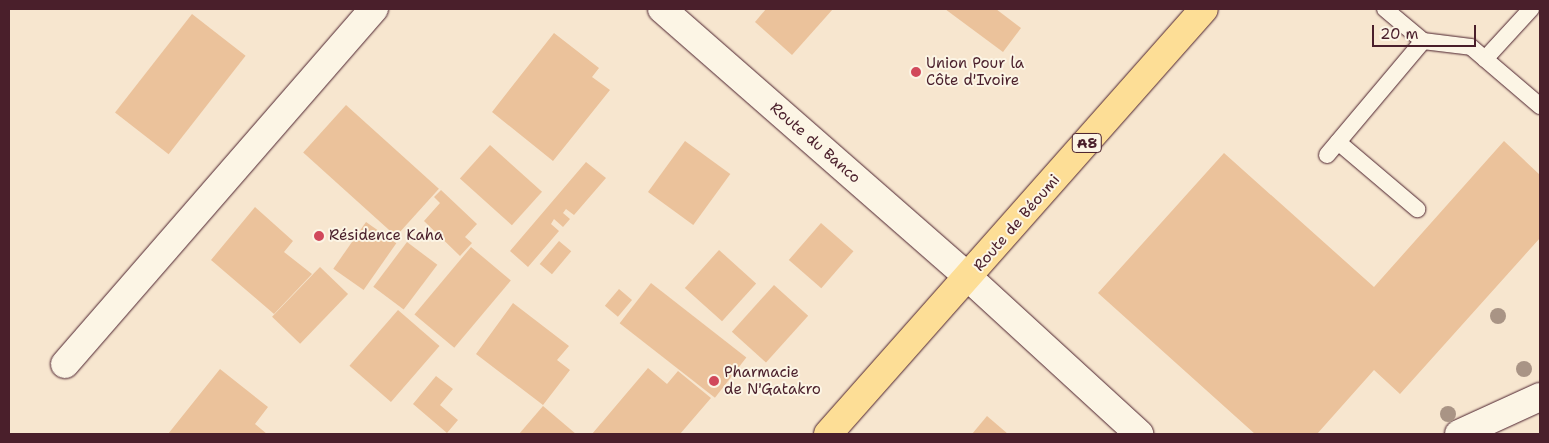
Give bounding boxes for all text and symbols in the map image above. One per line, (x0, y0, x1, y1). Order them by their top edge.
scale bar (1374, 15, 1478, 47)
text: 20 m (1380, 24, 1419, 44)
place label: Union Pour la Côte d'Ivoire (926, 54, 1024, 89)
marker: Union Pour la Côte d'Ivoire (910, 66, 922, 78)
street label: Route du Banco (766, 99, 864, 187)
road number: A8 (1071, 132, 1103, 154)
street label: Route de Béoumi (970, 171, 1064, 275)
place label: Résidence Kaha (329, 227, 443, 245)
marker: Résidence Kaha (313, 230, 325, 242)
place label: Pharmacie de N'Gatakro (724, 363, 821, 398)
marker: Pharmacie de N'Gatakro (708, 375, 720, 387)

